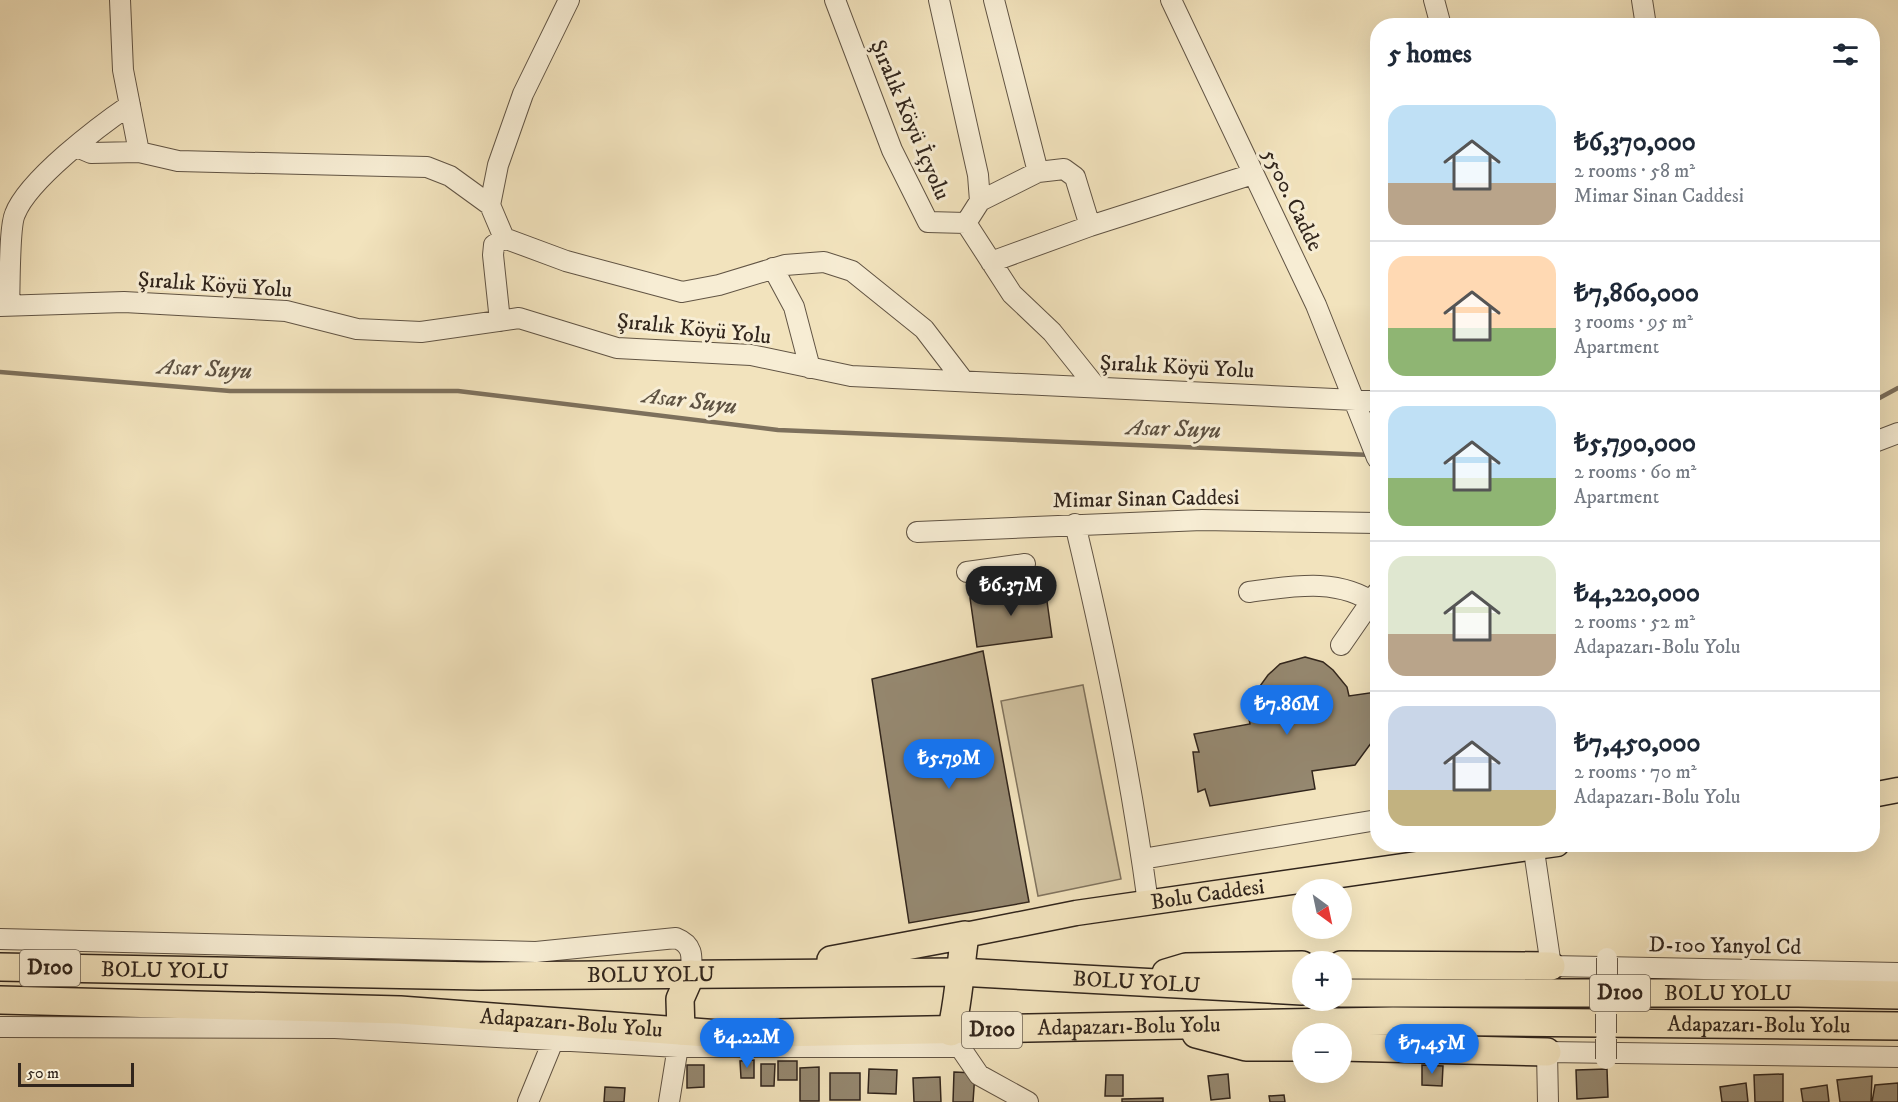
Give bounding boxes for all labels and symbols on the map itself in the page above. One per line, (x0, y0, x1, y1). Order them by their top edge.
street label: Şıralık Köyü İçyolu (864, 36, 956, 204)
street label: 5500. Cadde (1256, 144, 1328, 256)
street label: Şıralık Köyü Yolu (137, 266, 293, 304)
street label: Şıralık Köyü Yolu (616, 307, 772, 351)
street label: Şıralık Köyü Yolu (1099, 349, 1255, 385)
water label: Asar Suyu (154, 351, 253, 386)
water label: Asar Suyu (638, 380, 739, 422)
water label: Asar Suyu (1123, 412, 1222, 446)
street label: Mimar Sinan Caddesi (1052, 484, 1240, 514)
pin: ₺6.37M (962, 566, 1060, 617)
pin: ₺7.86M (1238, 685, 1336, 736)
pin: ₺5.79M (900, 739, 998, 790)
street label: Bolu Caddesi (1149, 873, 1266, 916)
north arrow (1292, 879, 1352, 939)
street label: D-100 Yanyol Cd (1648, 931, 1802, 961)
road number: D100 (20, 950, 80, 986)
street label: BOLU YOLU (101, 955, 229, 985)
street label: BOLU YOLU (587, 961, 715, 989)
street label: BOLU YOLU (1072, 965, 1201, 999)
road number: D100 (1590, 975, 1650, 1011)
street label: BOLU YOLU (1664, 980, 1792, 1007)
street label: Adapazarı-Bolu Yolu (479, 1003, 664, 1043)
street label: Adapazarı-Bolu Yolu (1667, 1010, 1851, 1039)
street label: Adapazarı-Bolu Yolu (1037, 1011, 1221, 1041)
road number: D100 (962, 1012, 1022, 1048)
pin: ₺4.22M (698, 1018, 796, 1069)
pin: ₺7.45M (1383, 1024, 1481, 1075)
scale bar (18, 1060, 134, 1088)

